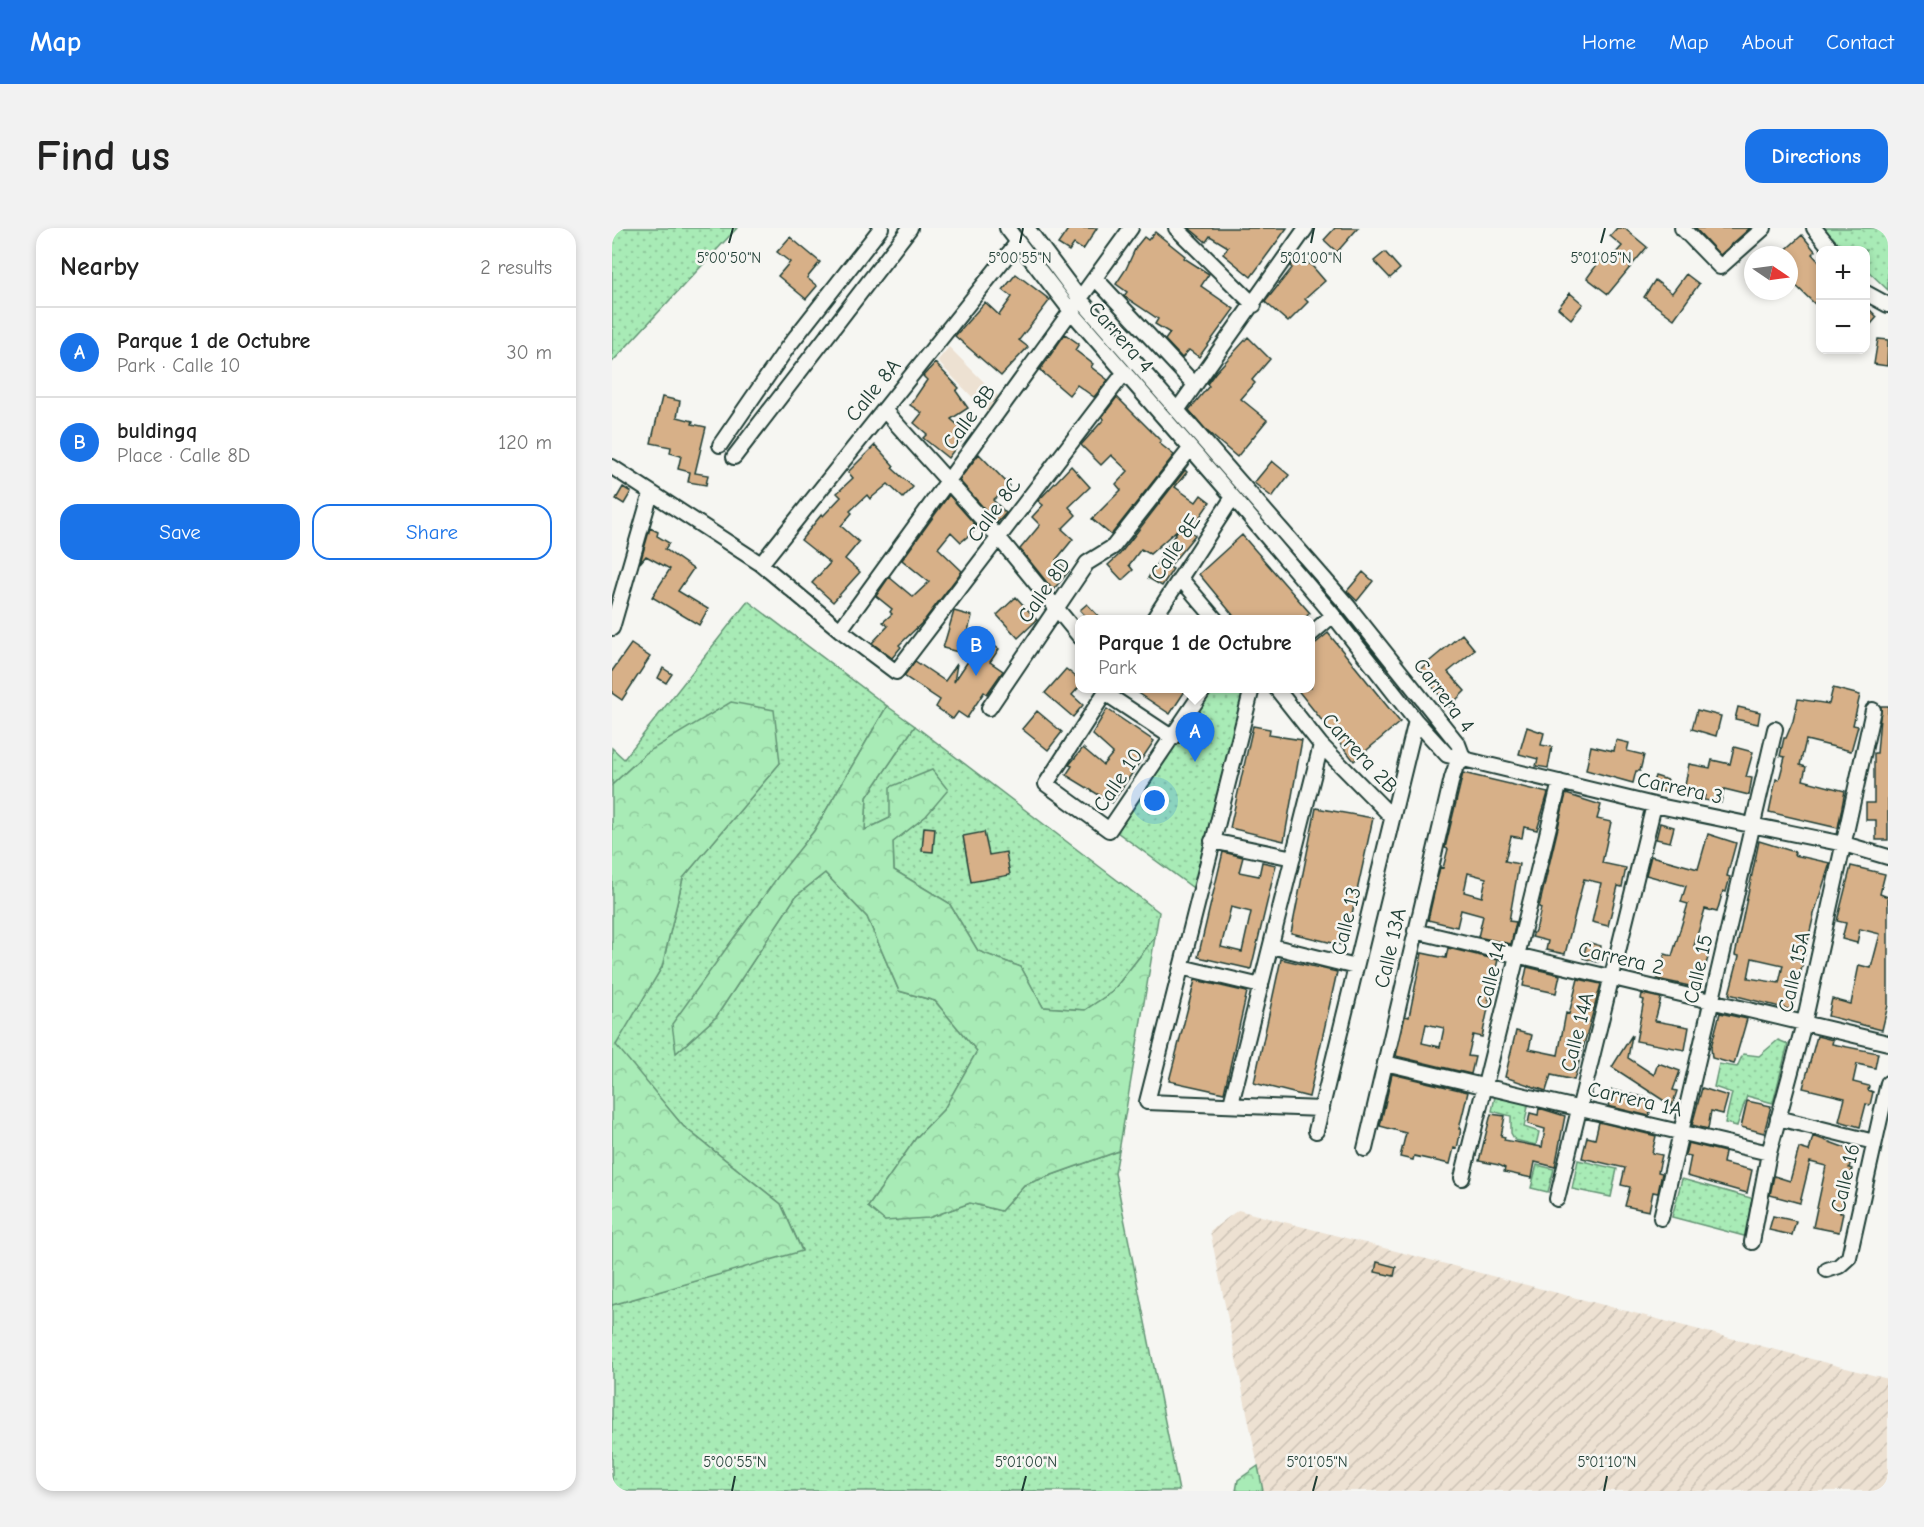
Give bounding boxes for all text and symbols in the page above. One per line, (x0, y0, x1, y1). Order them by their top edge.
text: Map (30, 26, 81, 58)
text: Home (1582, 30, 1636, 54)
text: Map (1669, 30, 1709, 54)
text: About (1742, 30, 1793, 54)
text: Contact (1826, 30, 1894, 54)
button: Directions (1745, 129, 1888, 183)
text: Find us (36, 132, 170, 181)
north arrow (1744, 246, 1798, 300)
map controls (1816, 246, 1870, 354)
button: + (1816, 246, 1870, 300)
text: 5°00'50"N (697, 249, 761, 267)
text: 5°00'55"N (988, 249, 1052, 267)
text: 5°01'00"N (1280, 249, 1342, 267)
text: 5°01'05"N (1570, 249, 1632, 267)
text: Nearby (60, 252, 139, 282)
text: 2 results (480, 256, 552, 279)
street label: Carrera 4 (1084, 296, 1158, 378)
button: − (1816, 300, 1870, 354)
text: Parque 1 de Octubre (117, 328, 310, 354)
text: A (74, 341, 85, 364)
text: 30 m (506, 341, 552, 364)
text: Park · Calle 10 (117, 354, 240, 377)
street label: Calle 8A (841, 354, 905, 426)
street label: Calle 8B (937, 380, 1001, 454)
text: buldingq (117, 418, 197, 444)
text: B (73, 431, 86, 454)
text: 120 m (498, 431, 552, 454)
text: Place · Calle 8D (117, 444, 250, 467)
street label: Calle 8C (962, 473, 1026, 547)
button: Save (60, 504, 300, 560)
button: Share (312, 504, 552, 560)
street label: Calle 8E (1145, 509, 1205, 585)
street label: Calle 8D (1013, 553, 1075, 627)
popup (1075, 615, 1315, 693)
pin: B (956, 626, 996, 676)
text: Parque 1 de Octubre (1098, 630, 1292, 656)
street label: Carrera 4 (1408, 653, 1480, 737)
text: Park (1098, 656, 1137, 679)
street label: Carrera 2B (1317, 708, 1403, 798)
pin: A (1176, 712, 1214, 762)
street label: Calle 10 (1088, 744, 1148, 816)
street label: Carrera 3 (1635, 767, 1725, 809)
your location (1140, 786, 1169, 815)
street label: Calle 13 (1326, 884, 1366, 958)
street label: Calle 13A (1369, 906, 1411, 990)
street label: Calle 15A (1773, 929, 1815, 1015)
street label: Calle 15 (1678, 932, 1718, 1006)
street label: Carrera 2 (1576, 936, 1666, 980)
street label: Calle 14 (1471, 939, 1511, 1011)
street label: Calle 14A (1556, 990, 1598, 1074)
street label: Carrera 1A (1585, 1076, 1685, 1122)
street label: Calle 16 (1825, 1141, 1865, 1215)
text: 5°00'55"N (703, 1453, 767, 1471)
text: 5°01'00"N (995, 1453, 1057, 1471)
text: 5°01'05"N (1286, 1453, 1348, 1471)
text: 5°01'10"N (1578, 1453, 1636, 1471)

